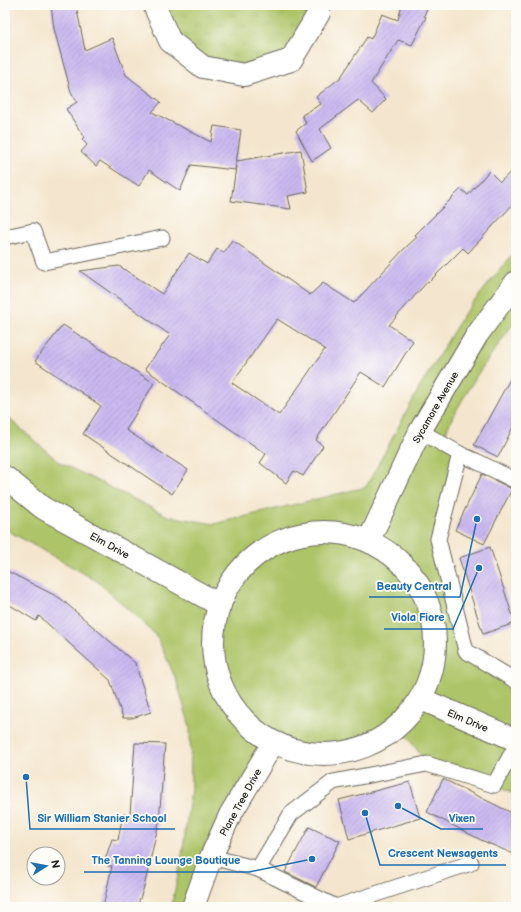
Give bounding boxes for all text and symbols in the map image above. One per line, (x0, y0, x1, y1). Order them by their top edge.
street label: Sycamore Avenue (410, 369, 461, 446)
street label: Elm Drive (88, 530, 131, 562)
callout: Beauty Central (369, 574, 460, 597)
text: Beauty Central (376, 580, 452, 593)
callout: Viola Fiore (384, 606, 453, 629)
text: Viola Fiore (391, 611, 445, 624)
street label: Elm Drive (445, 707, 490, 735)
street label: Plane Tree Drive (217, 767, 264, 838)
callout: Sir William Stanier School (30, 806, 175, 829)
callout: Vixen (441, 806, 483, 829)
text: Sir William Stanier School (37, 812, 167, 825)
text: Vixen (449, 812, 475, 825)
callout: Crescent Newsagents (380, 842, 506, 865)
north arrow (26, 846, 66, 886)
text: Crescent Newsagents (388, 847, 499, 860)
callout: The Tanning Lounge Boutique (84, 849, 249, 872)
text: The Tanning Lounge Boutique (92, 854, 240, 867)
text: N (48, 859, 62, 869)

